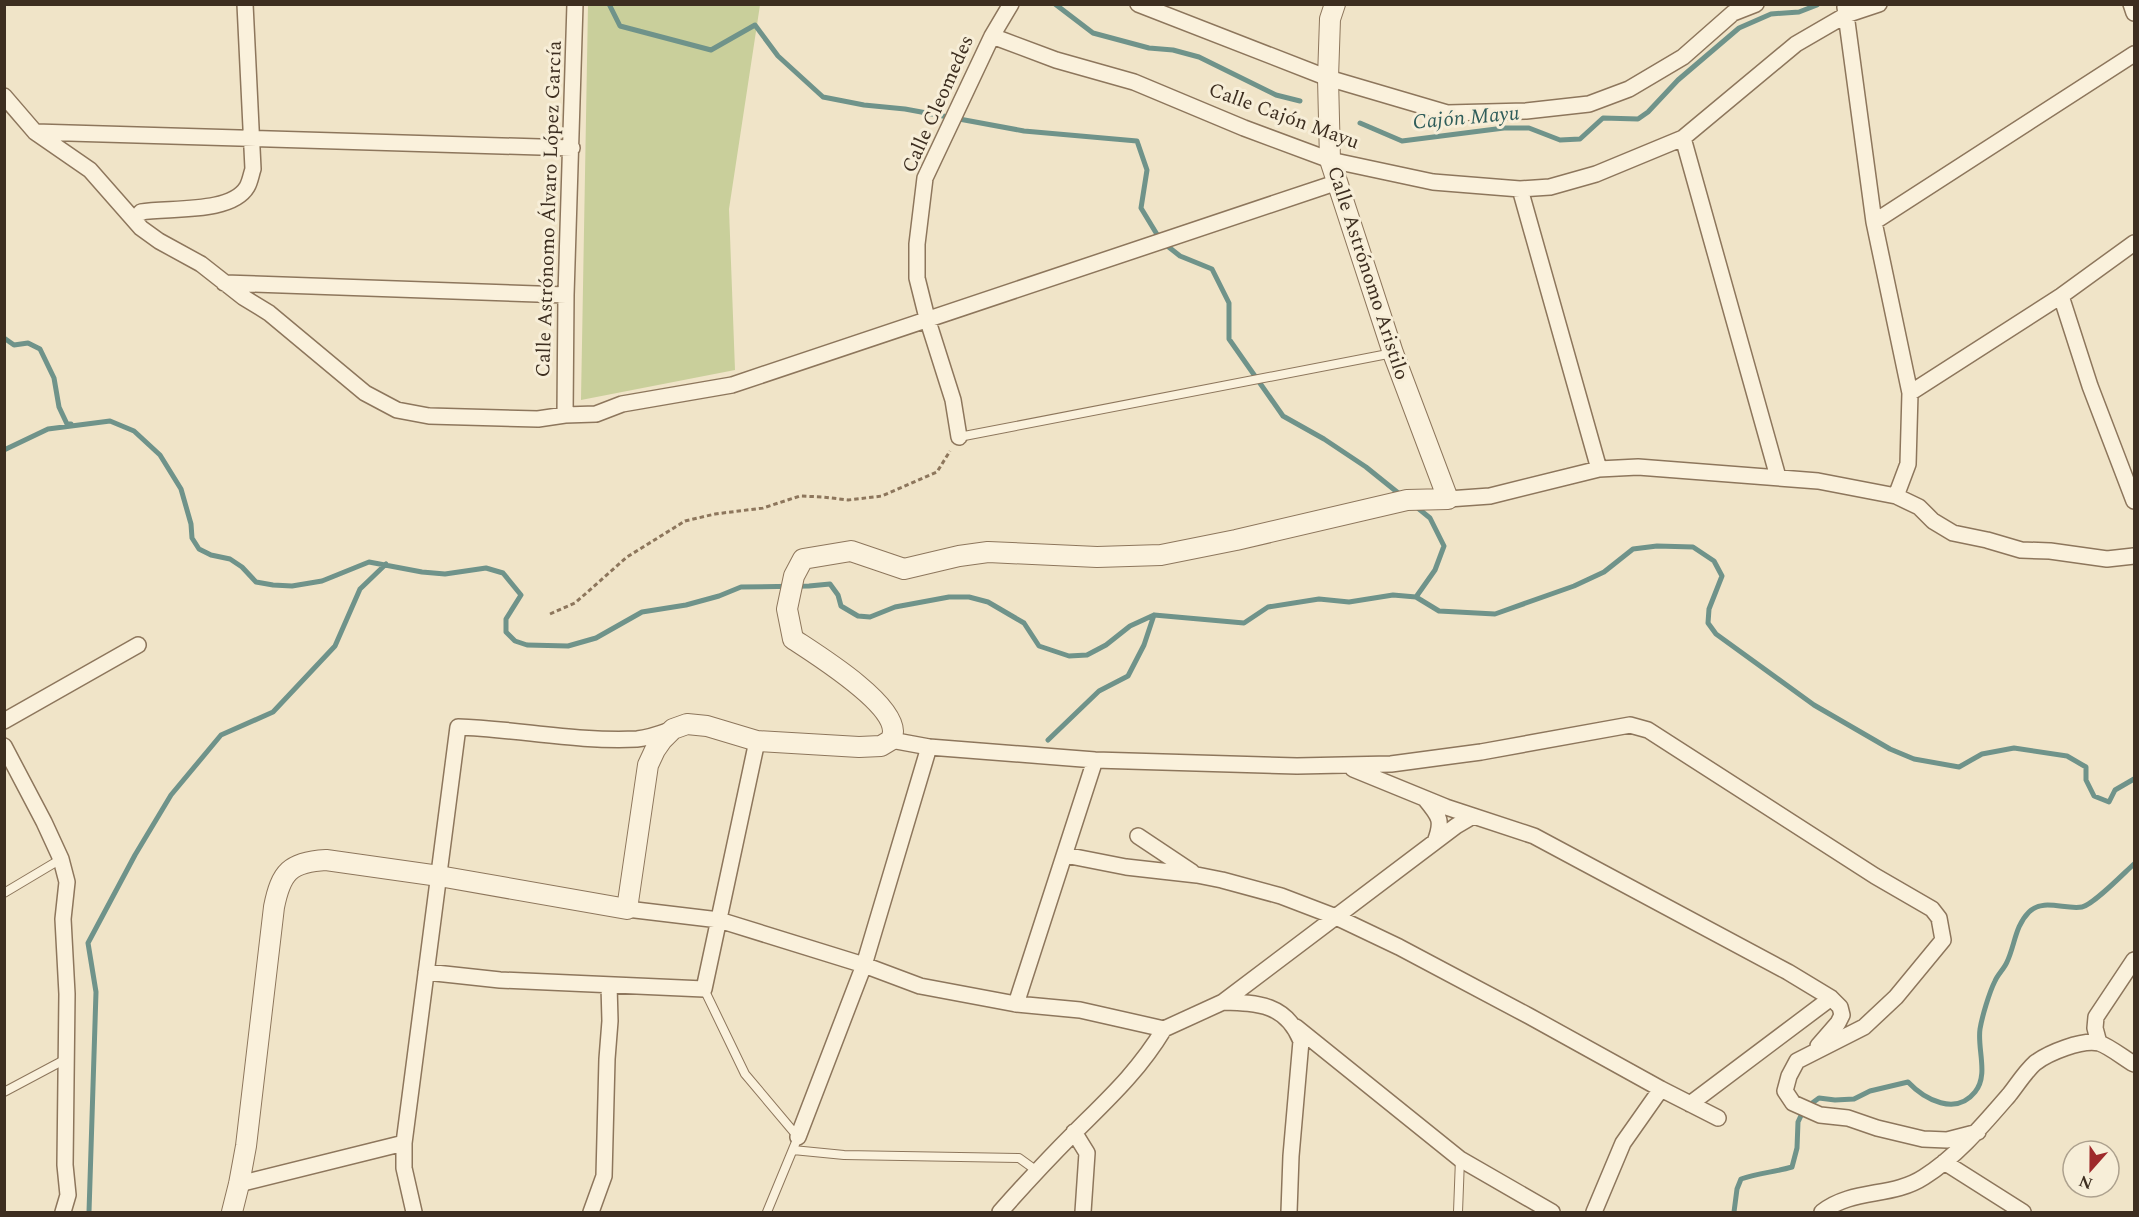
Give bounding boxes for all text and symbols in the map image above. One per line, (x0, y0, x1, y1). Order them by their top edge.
street label: Calle Cleomedes (894, 30, 982, 178)
street label: Calle Astrónomo Álvaro López García (528, 40, 570, 378)
street label: Calle Cajón Mayu (1204, 75, 1364, 157)
water label: Cajón Mayu (1411, 97, 1521, 139)
street label: Calle Astrónomo Aristilo (1319, 162, 1417, 384)
north arrow (2061, 1139, 2121, 1199)
text: N (2076, 1169, 2096, 1196)

